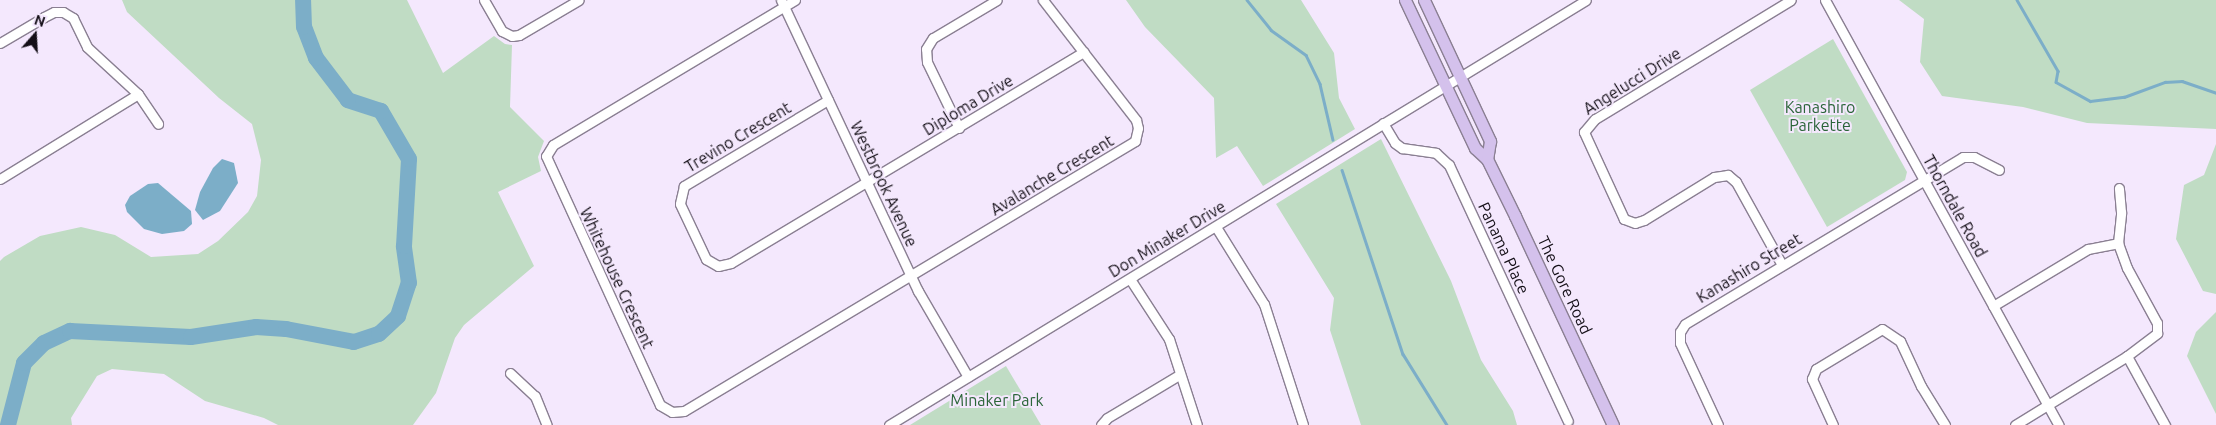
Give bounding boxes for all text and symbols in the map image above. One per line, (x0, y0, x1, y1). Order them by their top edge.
north arrow (10, 10, 60, 60)
text: N (32, 12, 47, 30)
street label: Angelucci Drive (1580, 43, 1684, 119)
street label: Diploma Drive (920, 71, 1016, 139)
park label: Kanashiro Parkette (1785, 97, 1855, 135)
street label: Trevino Crescent (681, 98, 795, 176)
street label: Westbrook Avenue (846, 118, 922, 250)
street label: Avalanche Crescent (987, 131, 1117, 219)
street label: Thorndale Road (1919, 152, 1991, 260)
street label: Don Minaker Drive (1105, 197, 1229, 281)
street label: Panama Place (1474, 199, 1534, 297)
street label: Whitehouse Crescent (576, 204, 658, 352)
street label: Kanashiro Street (1693, 229, 1805, 307)
street label: The Gore Road (1534, 233, 1596, 337)
park label: Minaker Park (950, 390, 1044, 410)

